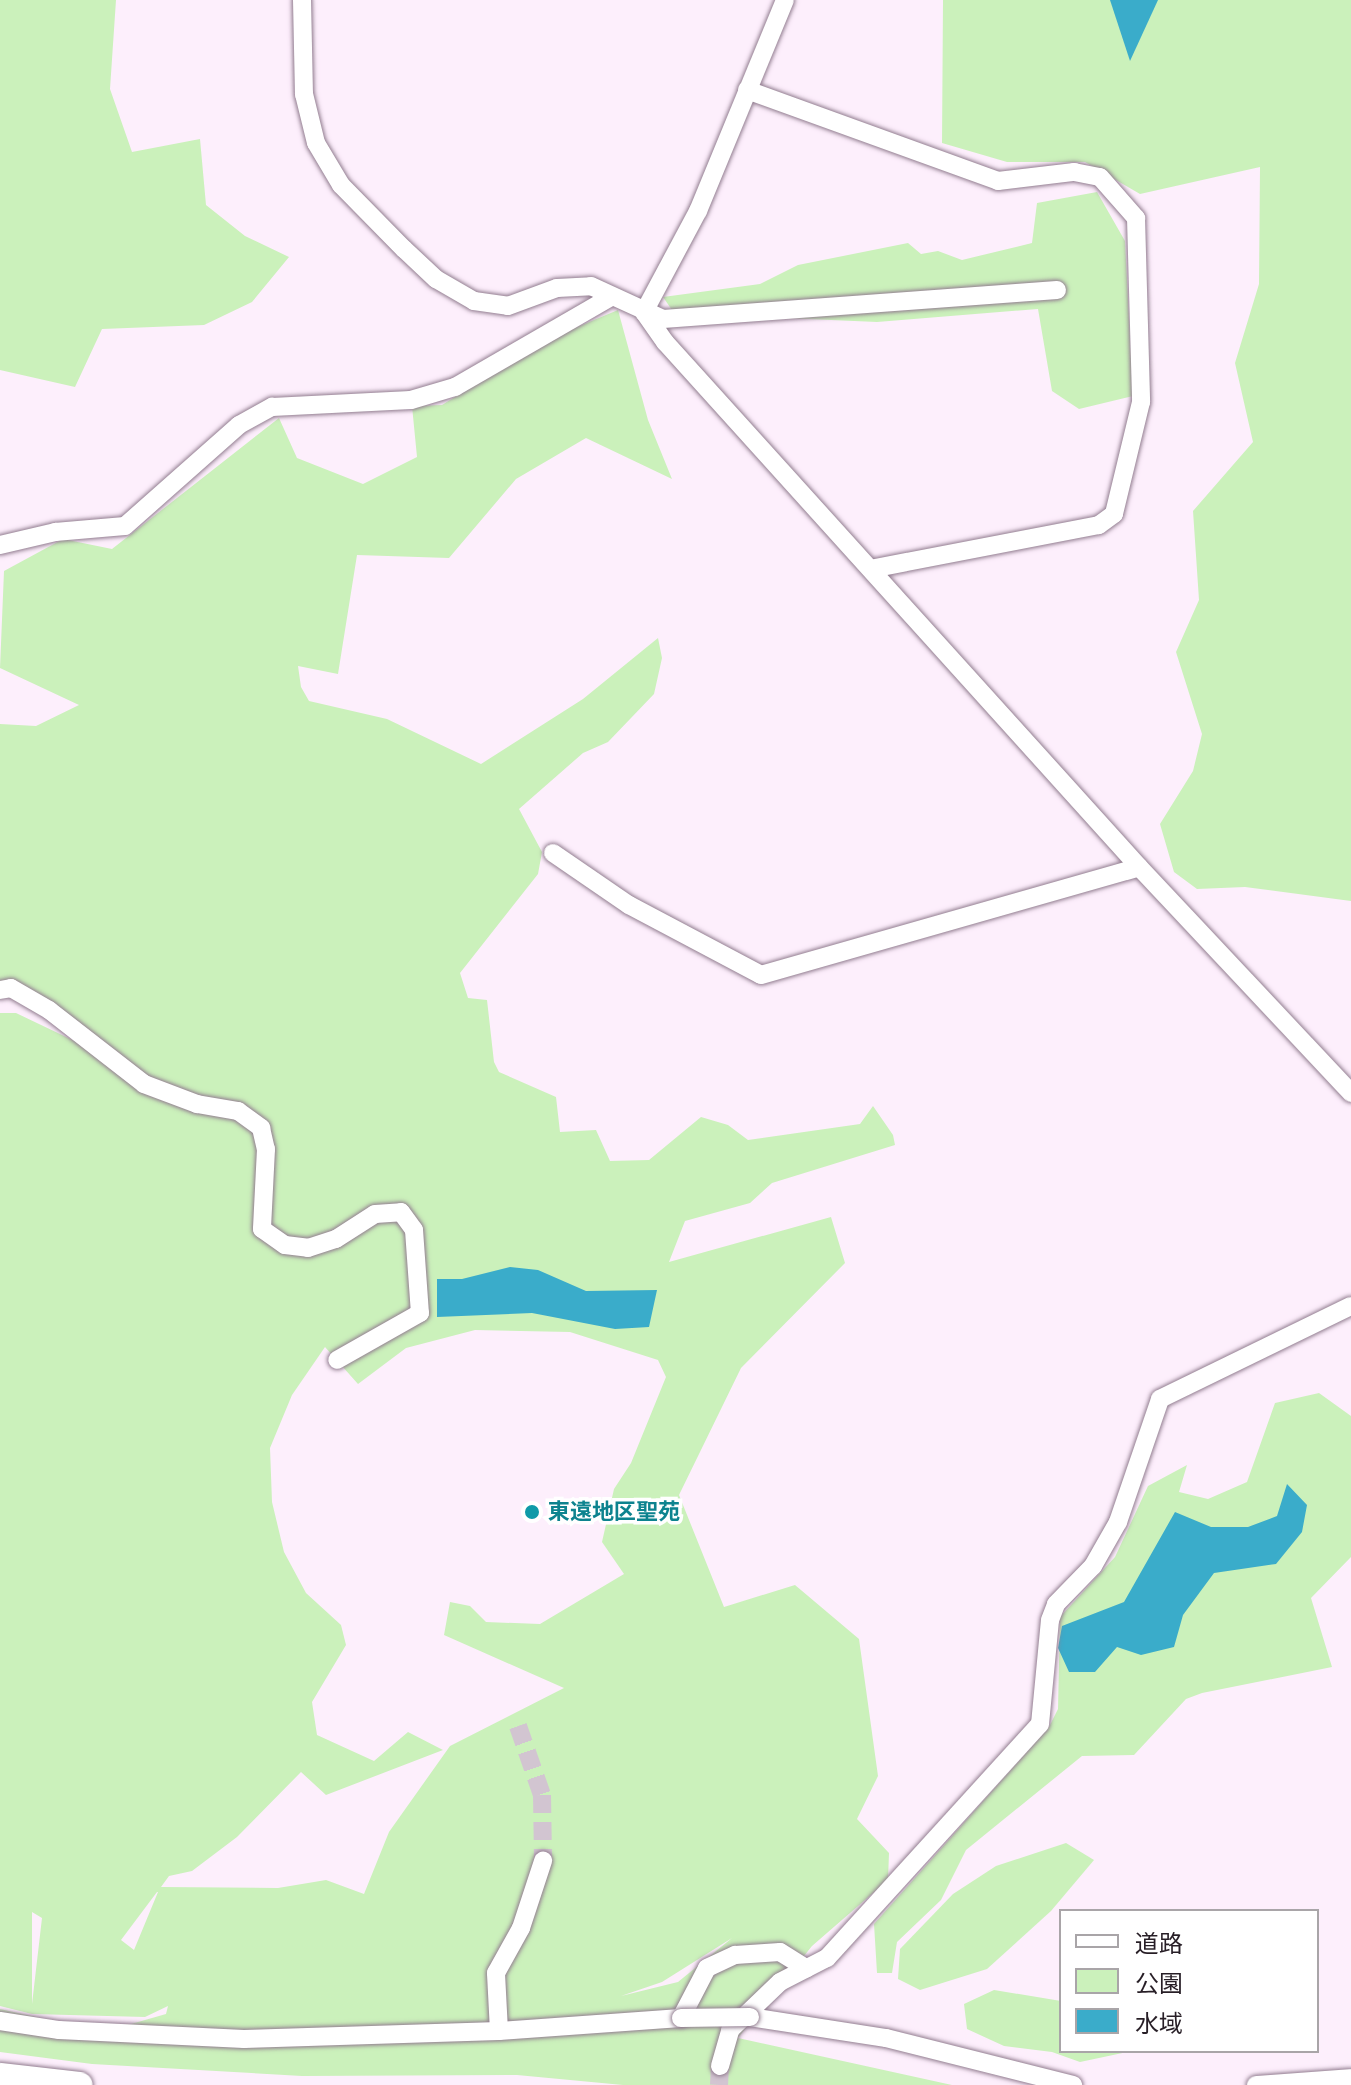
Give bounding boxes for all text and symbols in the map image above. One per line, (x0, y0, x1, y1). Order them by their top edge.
place label: 東遠地区聖苑 (548, 1499, 680, 1525)
marker: 東遠地区聖苑 (523, 1503, 541, 1521)
legend (1059, 1909, 1319, 2053)
text: 道路 (1135, 1928, 1183, 1959)
text: 公園 (1135, 1968, 1183, 1999)
text: 水域 (1135, 2008, 1183, 2039)

